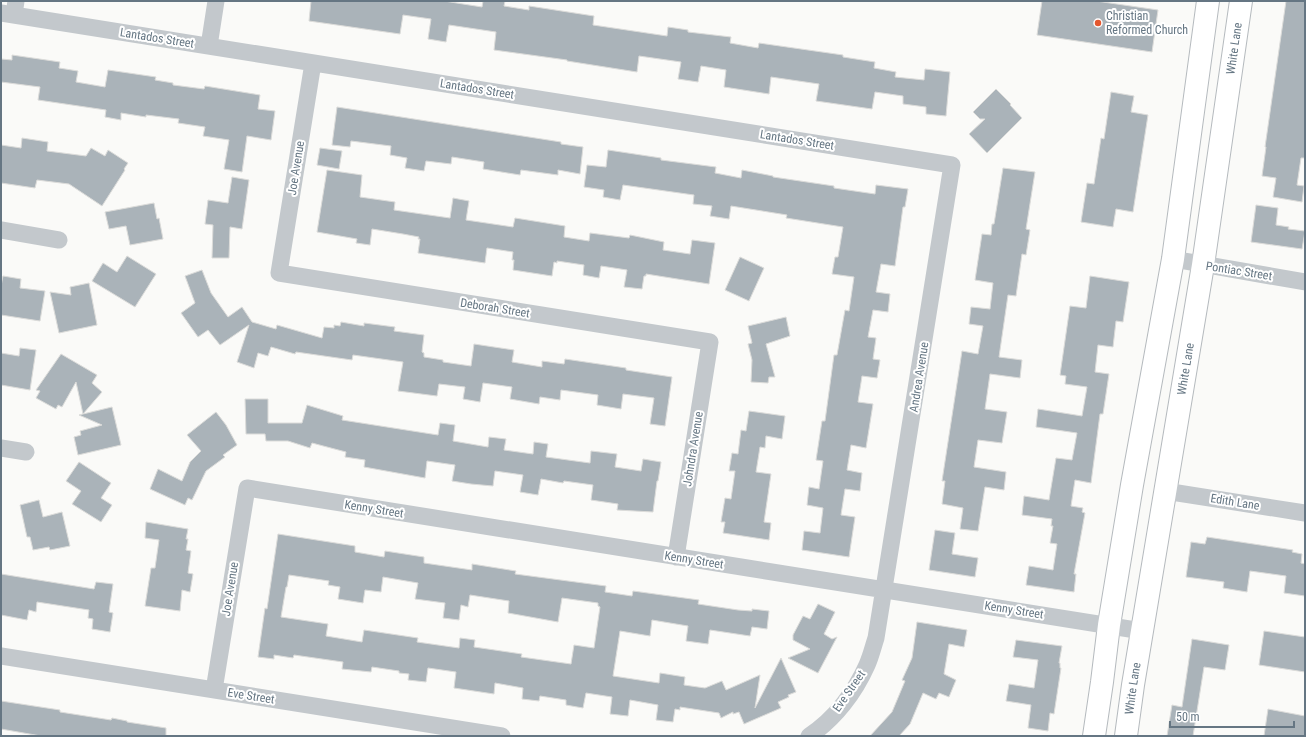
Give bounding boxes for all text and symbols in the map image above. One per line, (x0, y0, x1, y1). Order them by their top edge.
place label: Christian Reformed Church (1106, 9, 1188, 37)
marker: Christian Reformed Church (1093, 18, 1103, 28)
street label: White Lane (1223, 21, 1245, 76)
street label: Lantados Street (119, 25, 196, 51)
street label: Lantados Street (439, 76, 516, 102)
street label: Lantados Street (759, 127, 836, 153)
street label: Joe Avenue (285, 139, 307, 196)
street label: Pontiac Street (1205, 259, 1274, 283)
street label: Deborah Street (459, 296, 531, 320)
street label: Andrea Avenue (907, 341, 932, 413)
street label: White Lane (1174, 341, 1197, 396)
street label: Johndra Avenue (680, 410, 706, 488)
street label: Edith Lane (1209, 491, 1261, 513)
street label: Kenny Street (344, 497, 405, 521)
street label: Kenny Street (664, 548, 725, 572)
street label: Joe Avenue (219, 560, 241, 617)
street label: Kenny Street (984, 598, 1045, 622)
street label: White Lane (1122, 661, 1144, 715)
street label: Eve Street (830, 667, 869, 714)
street label: Eve Street (227, 685, 276, 707)
scale bar (1170, 703, 1294, 729)
text: 50 m (1176, 710, 1200, 724)

